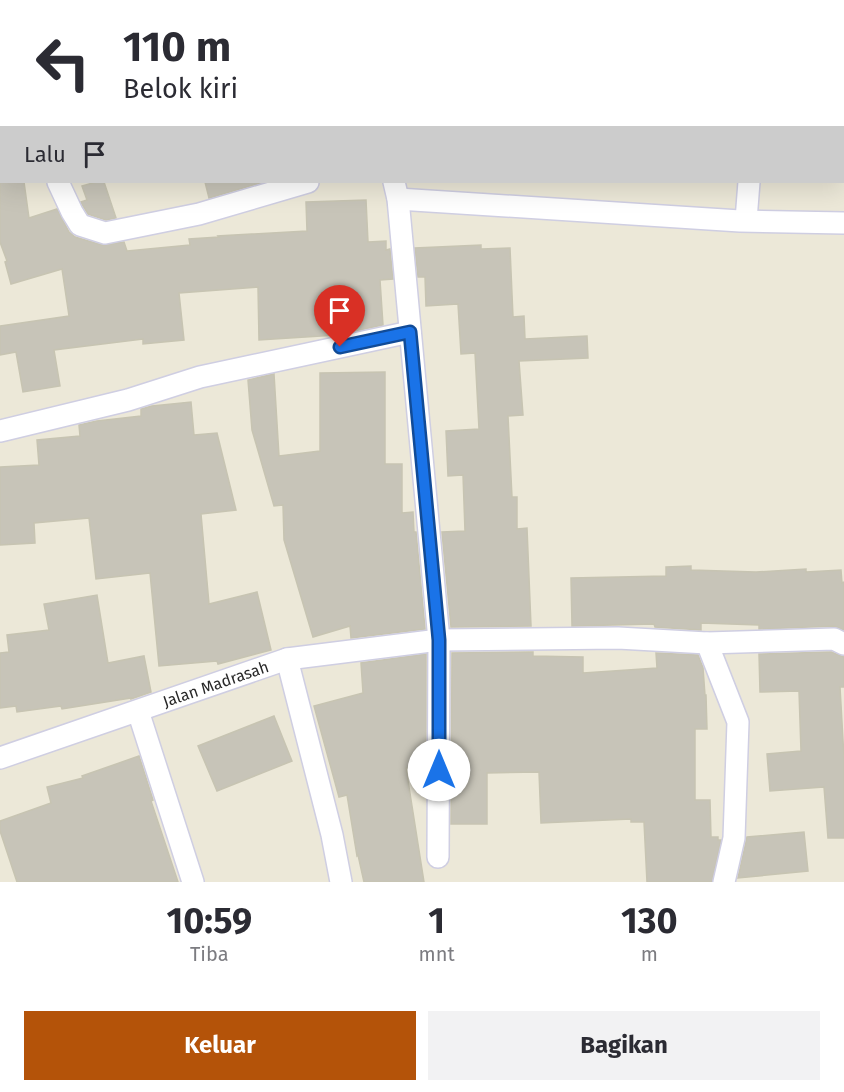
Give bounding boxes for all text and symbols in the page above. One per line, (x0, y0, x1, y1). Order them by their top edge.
text: 110 m (123, 22, 231, 72)
icon: left (24, 24, 102, 102)
text: Belok kiri (123, 73, 238, 105)
icon: arrive (78, 138, 111, 171)
text: Lalu (24, 141, 66, 168)
pin (314, 285, 365, 347)
icon: arrive (323, 294, 356, 327)
street label: Jalan Madrasah (160, 657, 271, 711)
position arrow (407, 738, 471, 802)
text: 10:59 (166, 899, 252, 943)
text: 1 (428, 899, 445, 943)
text: 130 (621, 899, 678, 943)
text: Tiba (190, 942, 229, 966)
text: mnt (419, 942, 455, 966)
text: m (641, 942, 658, 966)
button: Keluar (24, 1011, 416, 1080)
button: Bagikan (428, 1011, 820, 1080)

